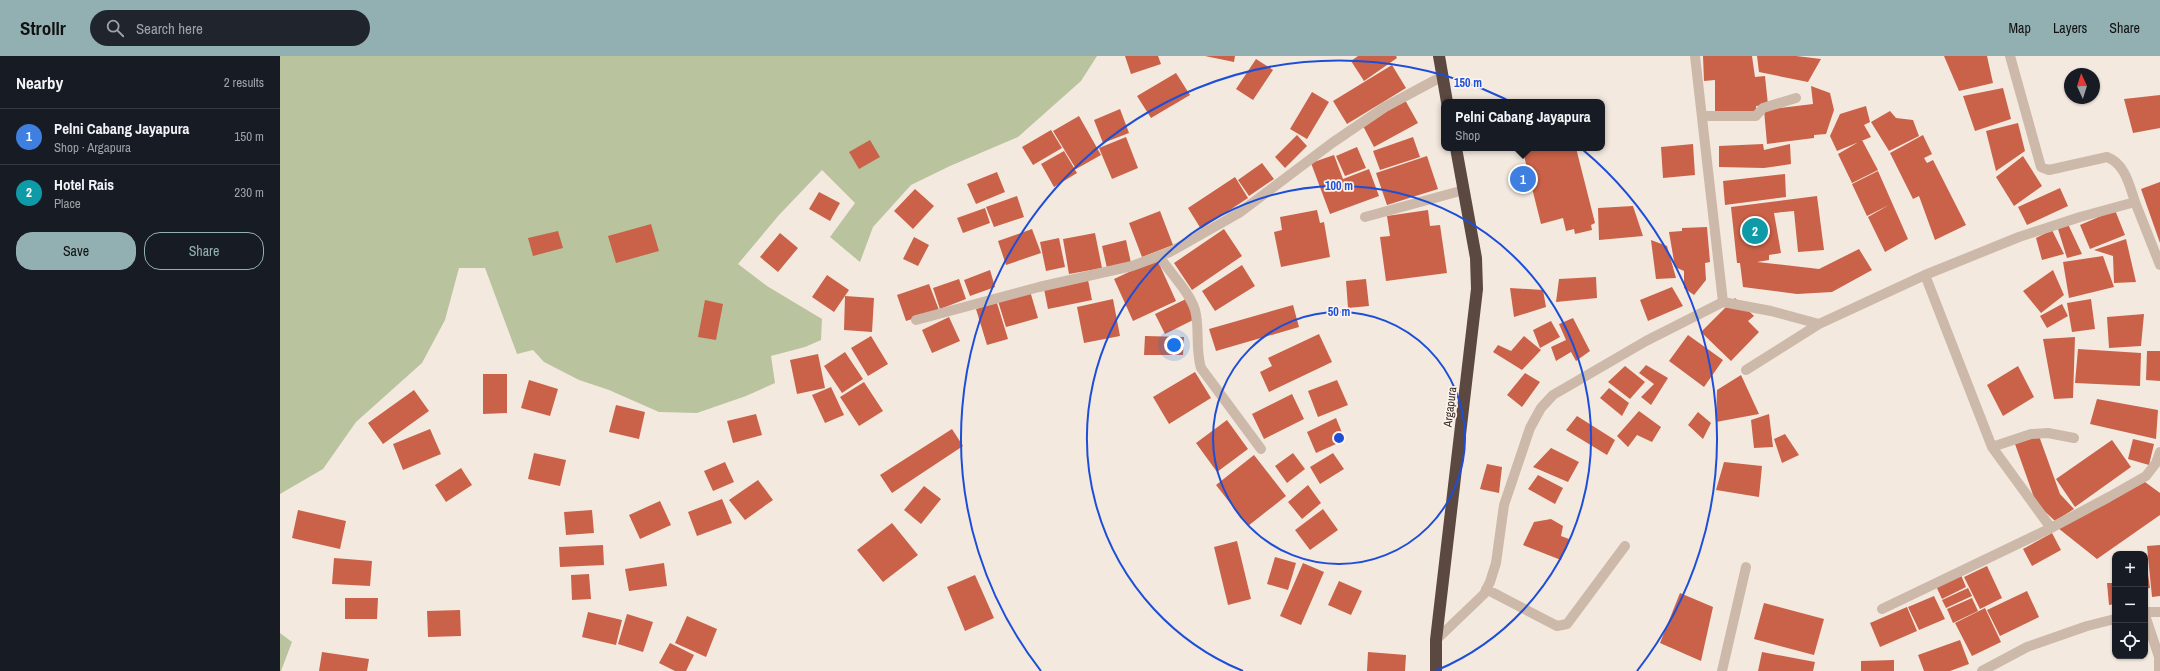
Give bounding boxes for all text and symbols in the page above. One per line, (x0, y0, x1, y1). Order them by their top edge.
search box (90, 10, 370, 46)
text: Strollr (20, 15, 66, 41)
icon: search (104, 17, 126, 39)
text: Search here (136, 18, 203, 39)
text: Map (2009, 19, 2031, 37)
text: Layers (2053, 19, 2087, 37)
text: Share (2109, 19, 2140, 37)
north arrow (2064, 68, 2100, 104)
text: Nearby (16, 71, 63, 94)
text: 2 results (224, 74, 264, 91)
text: 150 m (1454, 75, 1482, 91)
popup (1441, 99, 1605, 151)
text: Pelni Cabang Jayapura (1455, 106, 1591, 127)
text: Pelni Cabang Jayapura (54, 118, 189, 139)
text: Shop (1455, 127, 1480, 144)
text: 1 (26, 128, 32, 145)
text: 150 m (234, 128, 264, 145)
text: Shop · Argapura (54, 139, 131, 156)
pin: 1 (1510, 164, 1536, 194)
text: Hotel Rais (54, 174, 114, 195)
text: 100 m (1325, 178, 1353, 194)
text: 2 (26, 184, 32, 201)
text: 230 m (234, 184, 264, 201)
text: Place (54, 195, 81, 212)
pin: 2 (1742, 216, 1768, 246)
button: Save (16, 232, 136, 270)
button: Share (144, 232, 264, 270)
text: 50 m (1328, 304, 1350, 320)
your location (1164, 335, 1184, 355)
street label: Argapura (1439, 385, 1460, 429)
centre of rings (1332, 431, 1346, 445)
map controls (2112, 551, 2148, 659)
button: + (2112, 551, 2148, 587)
button: − (2112, 587, 2148, 623)
button: locate (2112, 623, 2148, 659)

